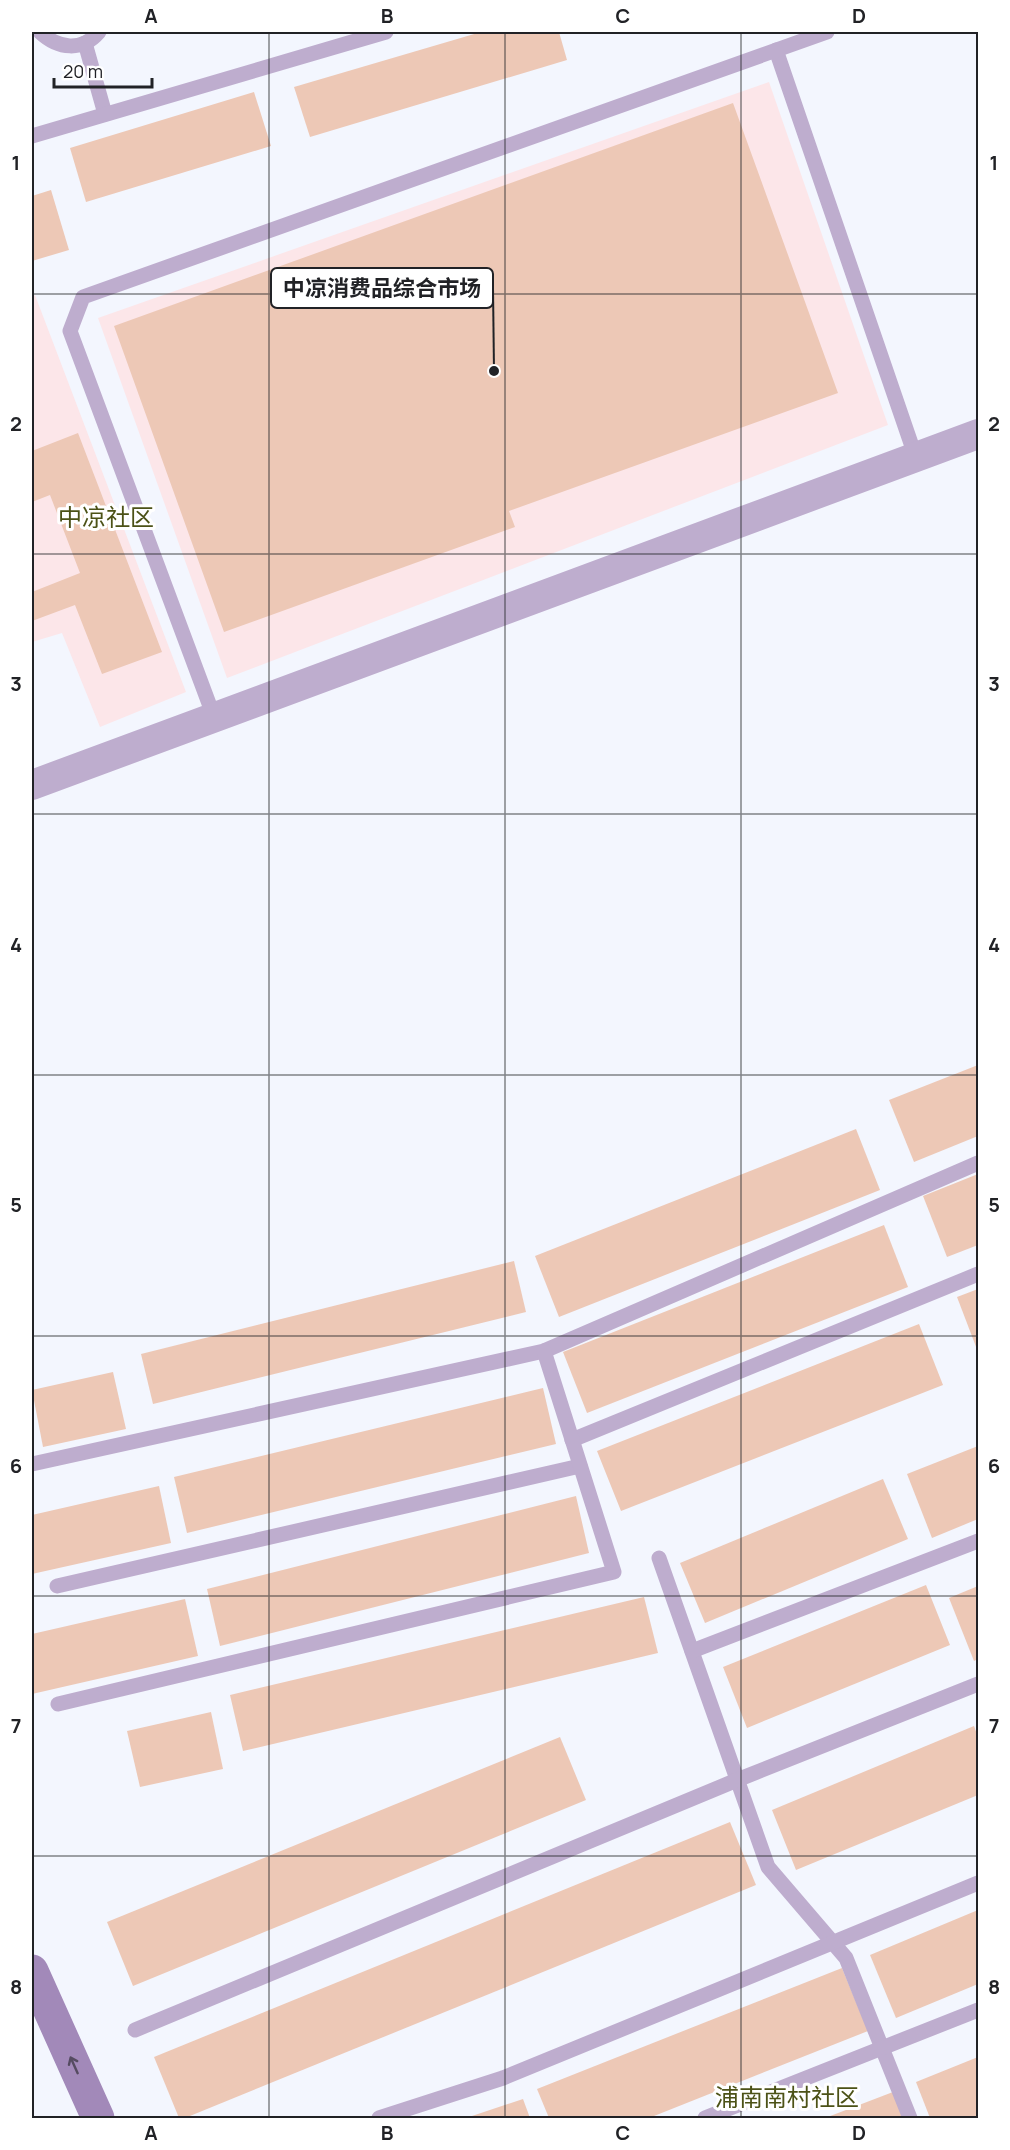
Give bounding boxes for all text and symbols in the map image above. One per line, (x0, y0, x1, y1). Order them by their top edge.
text: A (144, 2, 158, 29)
text: B (381, 2, 394, 29)
text: C (616, 2, 630, 29)
text: D (852, 2, 866, 29)
scale bar (54, 51, 152, 89)
text: 20 m (63, 59, 103, 83)
text: 1 (12, 149, 20, 176)
text: 1 (990, 149, 998, 176)
callout: 中凉消费品综合市场 (271, 268, 493, 308)
text: 中凉消费品综合市场 (283, 273, 481, 303)
text: 2 (10, 410, 22, 437)
text: 2 (988, 410, 1000, 437)
district label: 中凉社区 (58, 500, 154, 533)
text: 3 (10, 670, 22, 697)
text: 3 (988, 670, 1000, 697)
text: 4 (10, 931, 22, 958)
text: 4 (988, 931, 1000, 958)
text: 5 (10, 1191, 22, 1218)
text: 5 (988, 1191, 1000, 1218)
text: 6 (10, 1452, 22, 1479)
text: 6 (988, 1452, 1000, 1479)
text: 7 (11, 1712, 21, 1739)
text: 7 (989, 1712, 999, 1739)
text: 8 (10, 1973, 22, 2000)
text: 8 (988, 1973, 1000, 2000)
one-way arrow (68, 2057, 79, 2075)
district label: 浦南南村社区 (715, 2080, 859, 2113)
text: A (144, 2119, 158, 2146)
text: B (381, 2119, 394, 2146)
text: C (616, 2119, 630, 2146)
text: D (852, 2119, 866, 2146)

